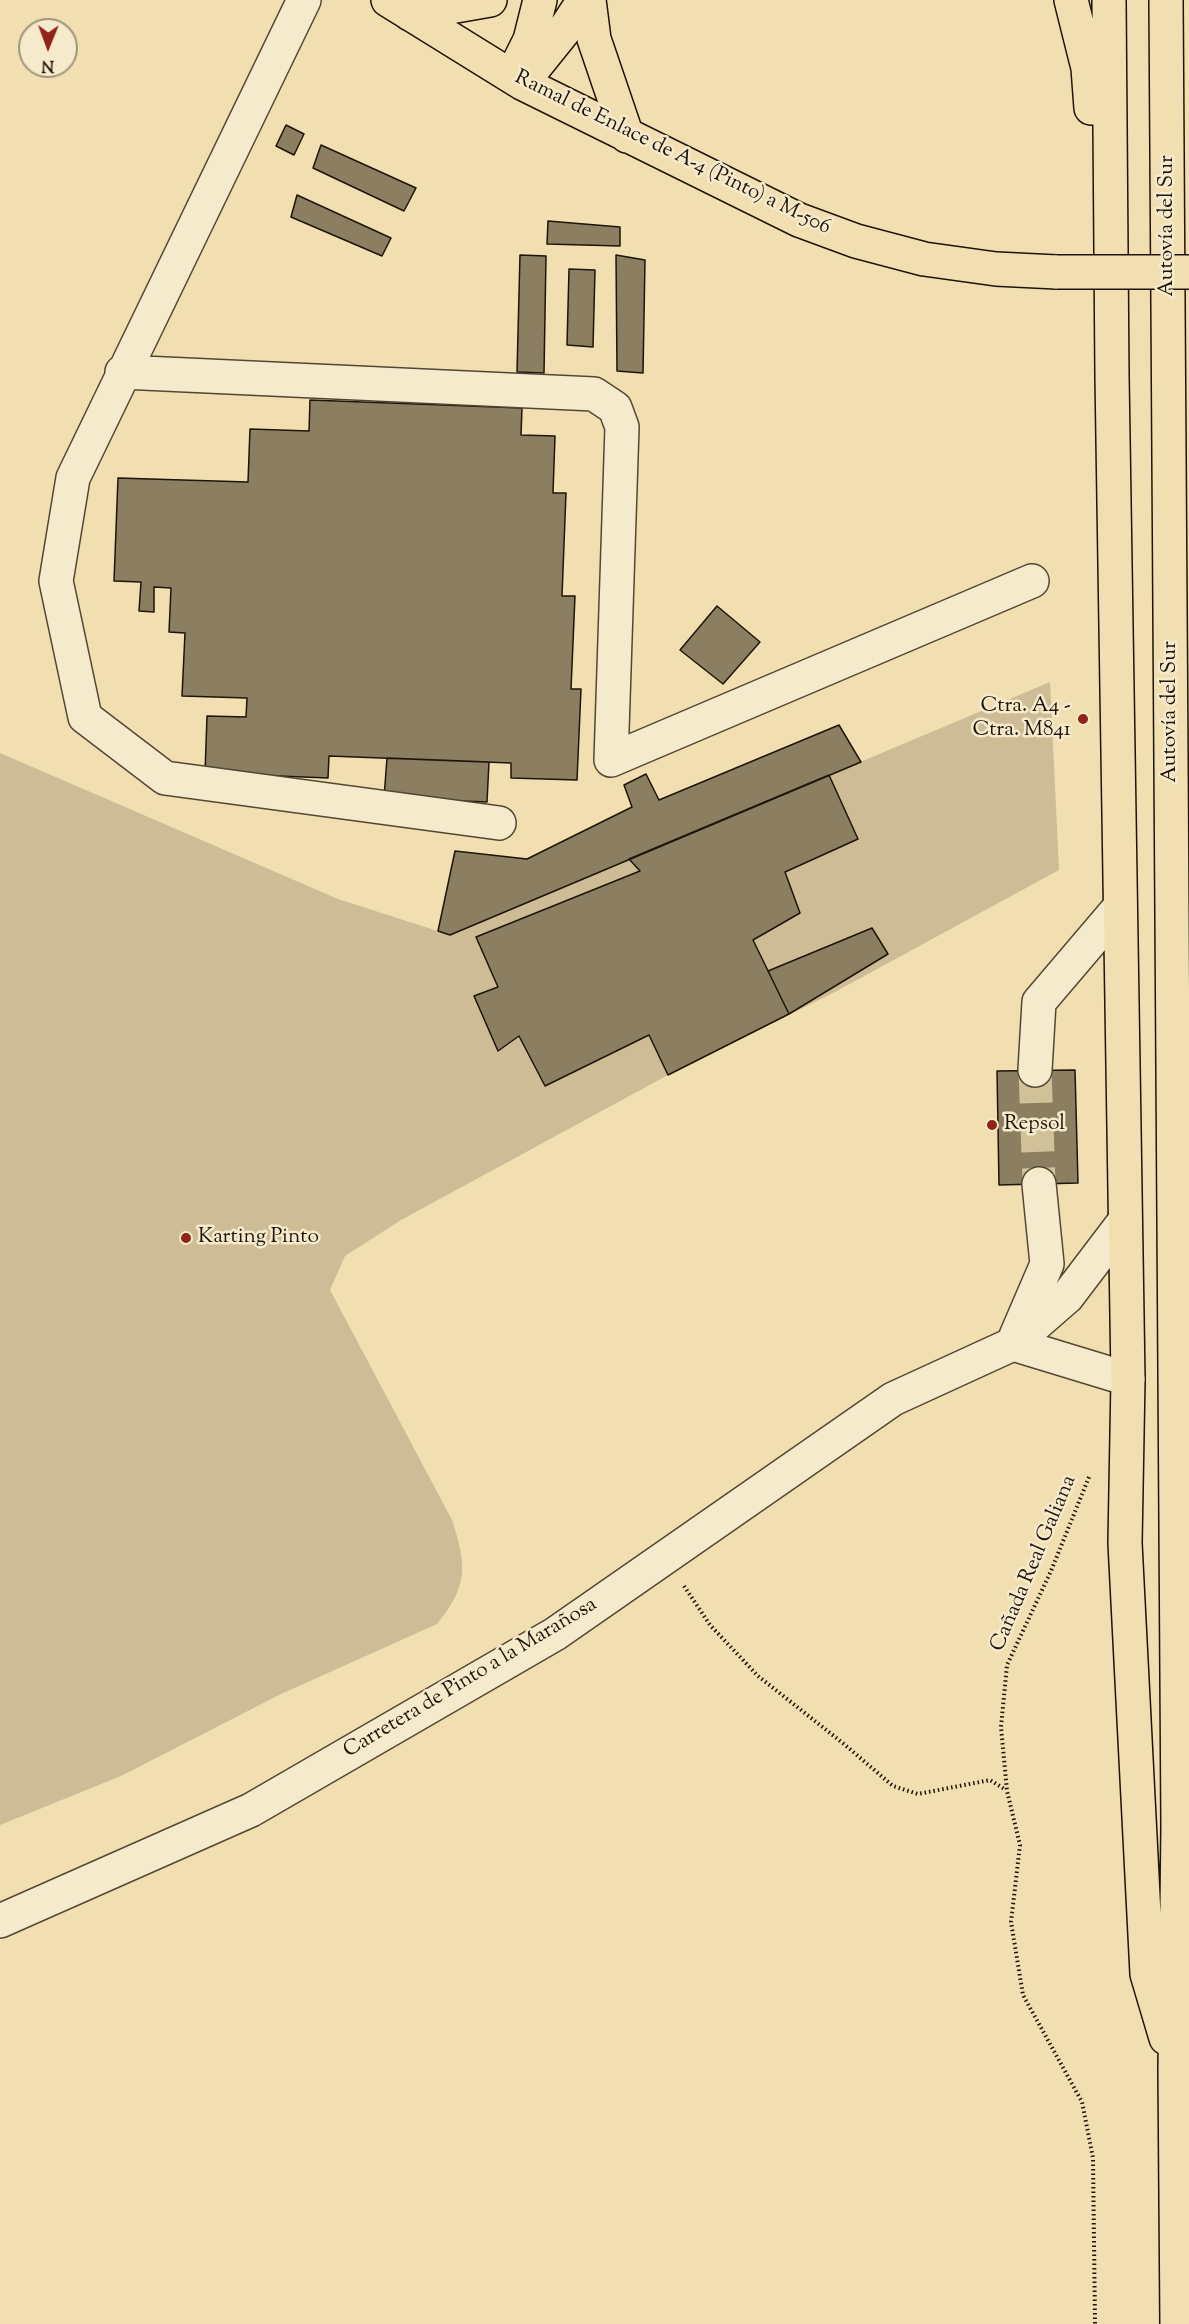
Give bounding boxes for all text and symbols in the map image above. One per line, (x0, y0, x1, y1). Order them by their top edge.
north arrow (18, 18, 78, 78)
text: N (41, 53, 54, 76)
street label: Ramal de Enlace de A-4 (Pinto) a M-506 (510, 66, 834, 242)
street label: Autovía del Sur (1155, 155, 1181, 297)
street label: Autovía del Sur (1158, 641, 1184, 783)
place label: Ctra. A4 - Ctra. M841 (973, 694, 1071, 744)
marker: Ctra. A4 - Ctra. M841 (1076, 712, 1090, 726)
place label: Repsol (1004, 1112, 1065, 1138)
marker: Repsol (985, 1118, 999, 1132)
place label: Karting Pinto (198, 1225, 319, 1251)
marker: Karting Pinto (179, 1231, 193, 1245)
street label: Cañada Real Galiana (987, 1472, 1083, 1656)
street label: Carretera de Pinto a la Marañosa (340, 1593, 602, 1765)

